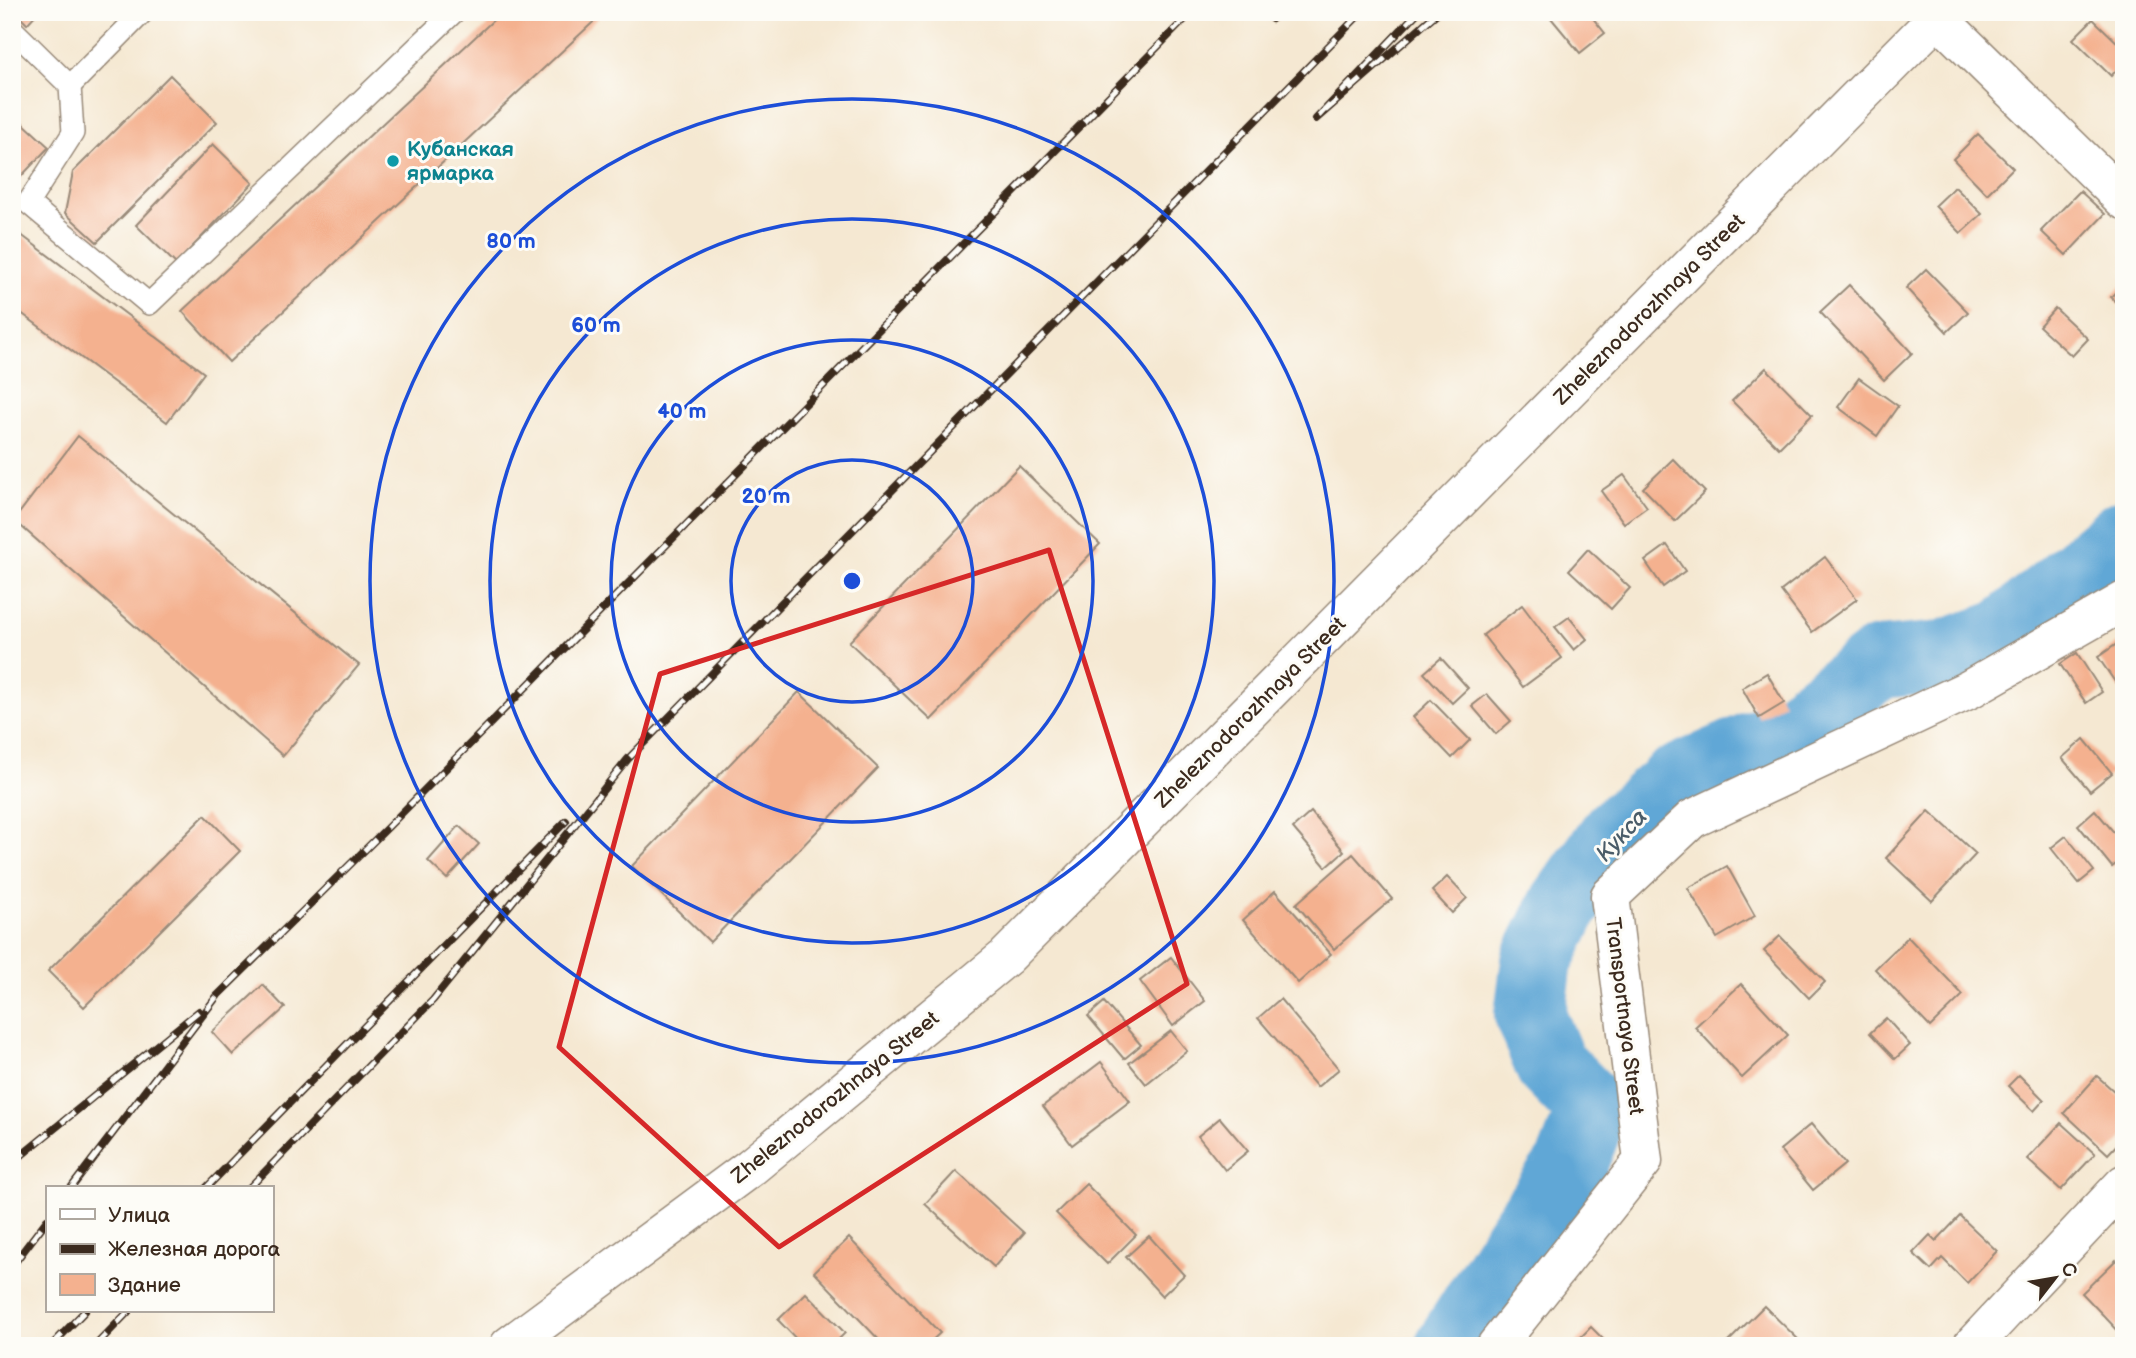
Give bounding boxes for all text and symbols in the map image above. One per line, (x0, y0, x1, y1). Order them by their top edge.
place label: Кубанская ярмарка (407, 137, 514, 186)
marker: Кубанская ярмарка (385, 153, 401, 169)
street label: Zheleznodorozhnaya Street (1548, 208, 1750, 411)
text: 80 m (486, 229, 536, 254)
text: 60 m (571, 313, 621, 338)
text: 40 m (657, 399, 707, 424)
text: 20 m (742, 484, 790, 509)
centre of rings (840, 569, 864, 593)
street label: Zheleznodorozhnaya Street (1149, 611, 1351, 814)
water label: Кукса (1590, 803, 1653, 868)
street label: Transportnaya Street (1600, 916, 1649, 1117)
street label: Zheleznodorozhnaya Street (726, 1006, 945, 1189)
legend (46, 1186, 273, 1312)
text: Улица (108, 1203, 171, 1228)
text: Железная дорога (108, 1237, 281, 1262)
north arrow (2021, 1242, 2090, 1312)
text: С (2055, 1258, 2082, 1282)
text: Здание (108, 1273, 181, 1298)

